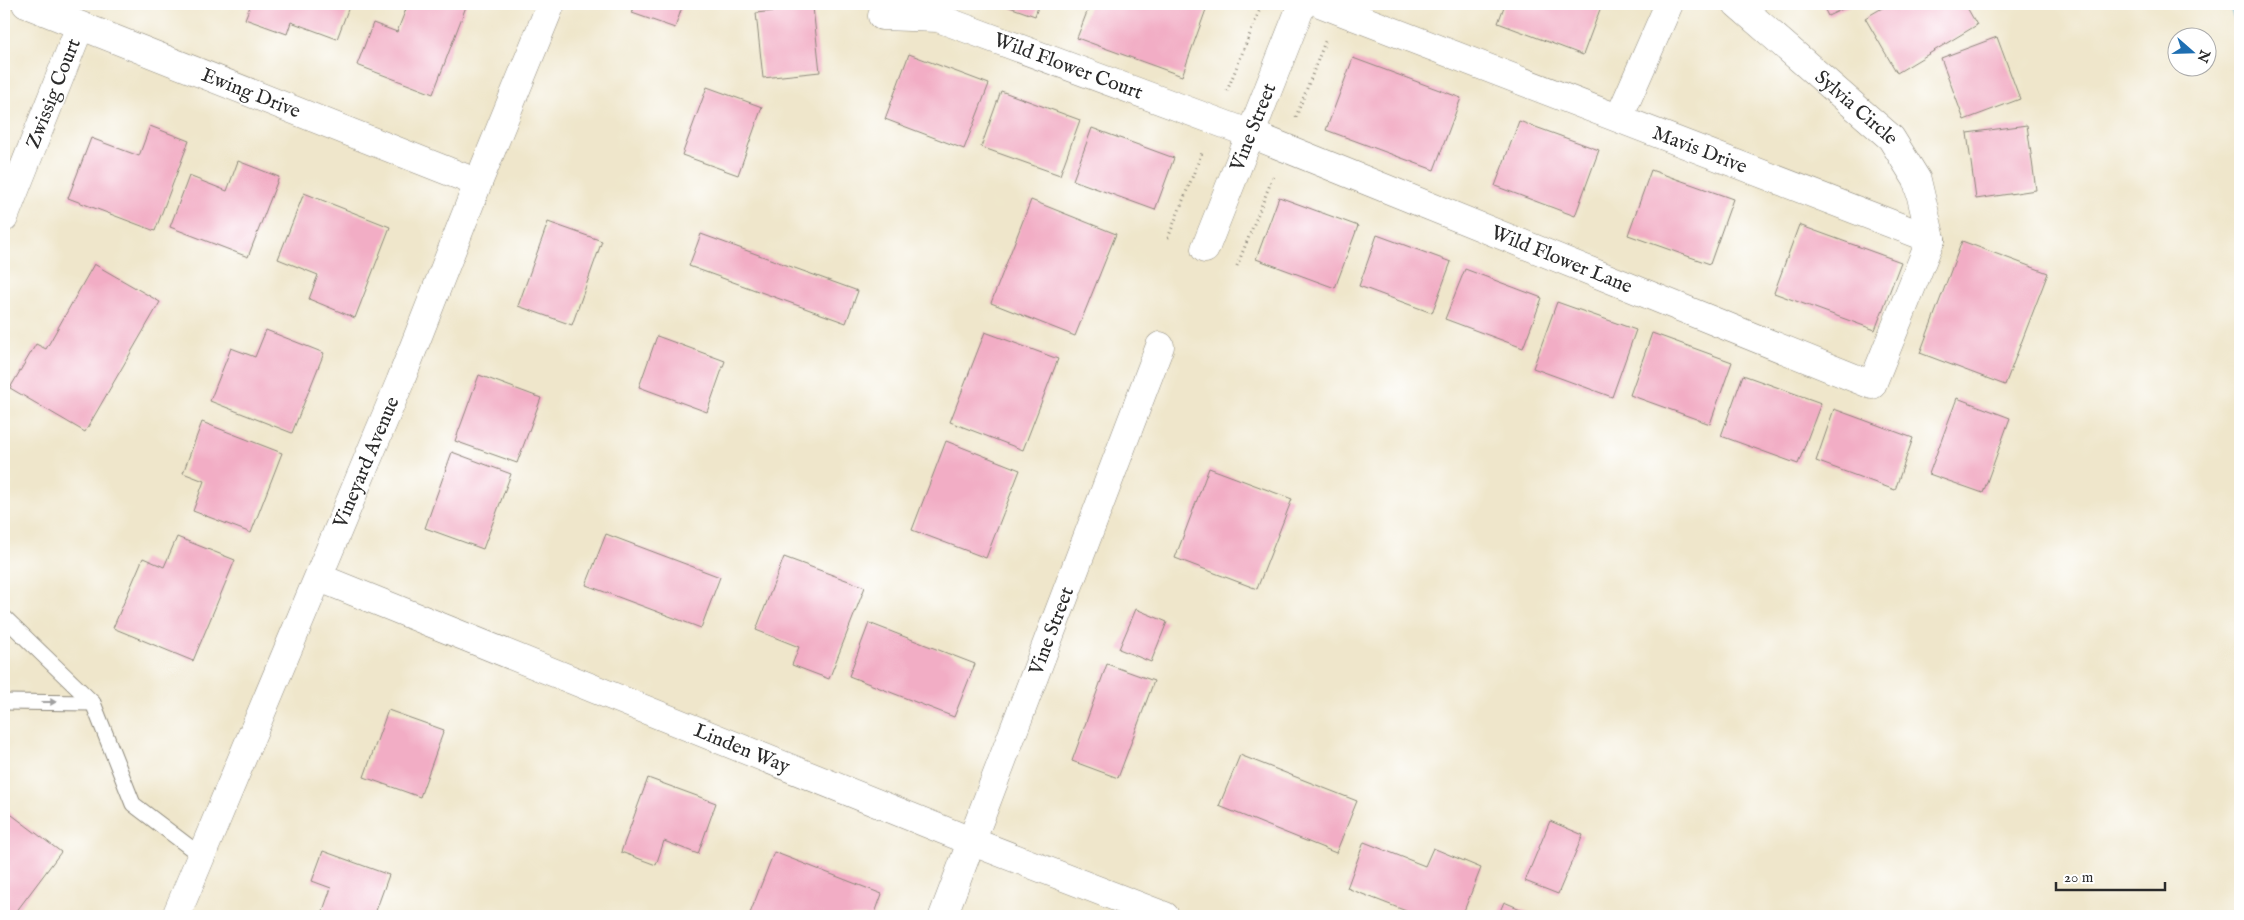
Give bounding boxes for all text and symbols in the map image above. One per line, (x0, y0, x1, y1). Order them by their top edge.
street label: Wild Flower Court (990, 27, 1146, 105)
north arrow (2166, 28, 2216, 78)
street label: Zwissig Court (20, 35, 86, 152)
text: N (2193, 46, 2214, 65)
street label: Ewing Drive (198, 62, 304, 124)
street label: Sylvia Circle (1809, 65, 1904, 149)
street label: Vine Street (1224, 80, 1282, 176)
street label: Mavis Drive (1649, 120, 1751, 179)
street label: Wild Flower Lane (1487, 220, 1636, 299)
street label: Vineyard Avenue (327, 393, 405, 533)
street label: Vine Street (1023, 583, 1080, 680)
one-way arrow (41, 698, 57, 706)
street label: Linden Way (690, 718, 794, 779)
scale bar (2056, 860, 2165, 892)
text: 20 m (2064, 868, 2094, 887)

